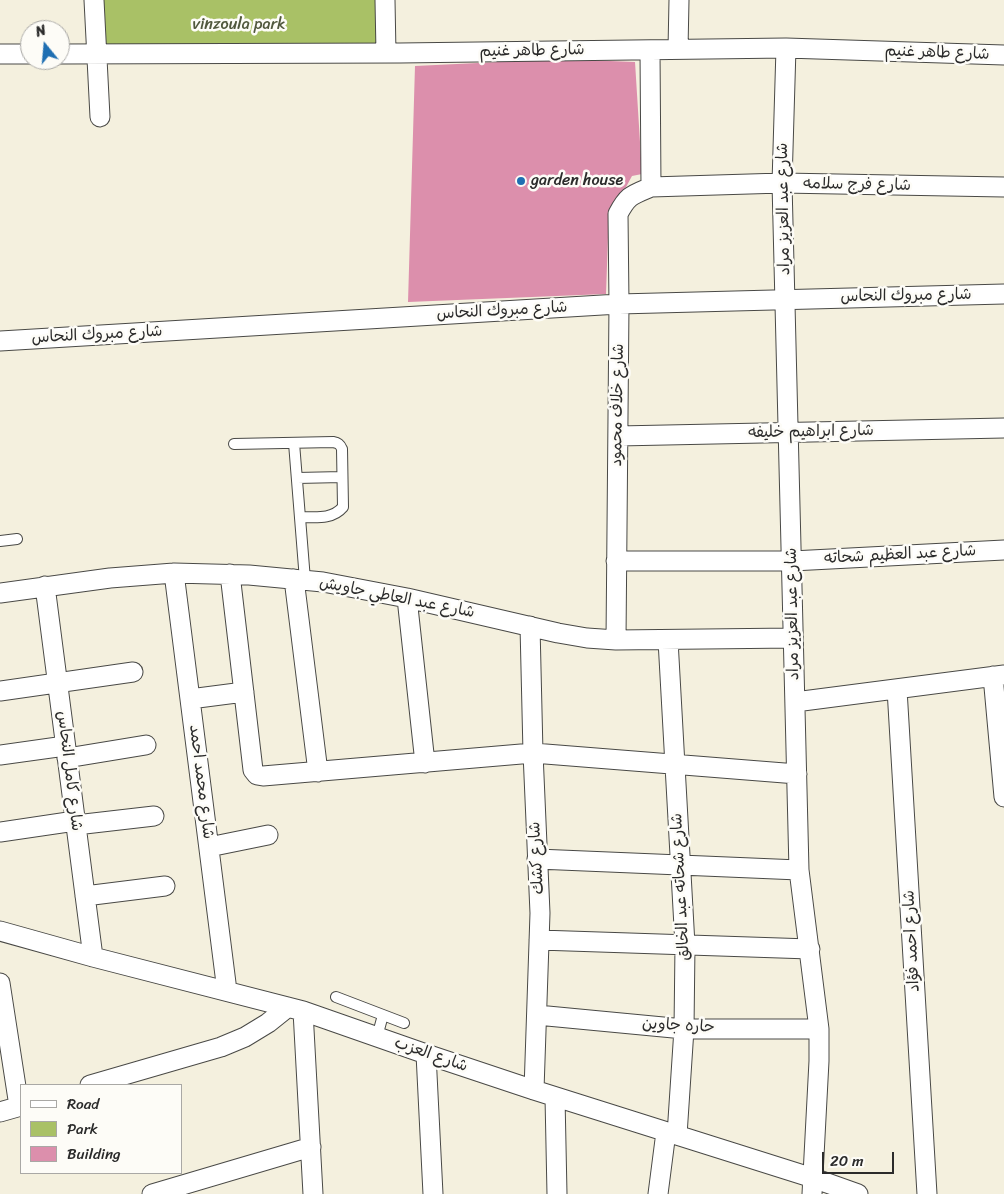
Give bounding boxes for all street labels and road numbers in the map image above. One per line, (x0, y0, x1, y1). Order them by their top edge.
street label: شارع طاهر غنيم (479, 40, 585, 62)
street label: شارع طاهر غنيم (884, 42, 990, 64)
street label: شارع عبد العزيز مراد (773, 142, 795, 276)
street label: شارع فرج سلامه (803, 174, 911, 196)
street label: شارع مبروك النحاس (840, 285, 972, 307)
street label: شارع مبروك النحاس (436, 298, 568, 324)
street label: شارع مبروك النحاس (31, 322, 163, 348)
street label: شارع خلاف محمود (607, 343, 629, 467)
street label: شارع ابراهيم خليفه (748, 421, 874, 443)
street label: شارع عبد العظيم شحاته (823, 541, 977, 569)
street label: شارع عبد العزيز مراد (782, 547, 804, 681)
street label: شارع عبد العاطي جاويش (318, 574, 476, 622)
street label: شارع كامل النحاس (52, 710, 86, 832)
street label: شارع محمد احمد (184, 724, 218, 840)
street label: شارع شحاته عبد الخالق (668, 813, 694, 961)
street label: شارع كشك (525, 821, 549, 895)
street label: شارع احمد فؤاد (900, 890, 924, 992)
street label: حاره جاوين (641, 1015, 715, 1037)
street label: شارع العزب (392, 1033, 470, 1077)

